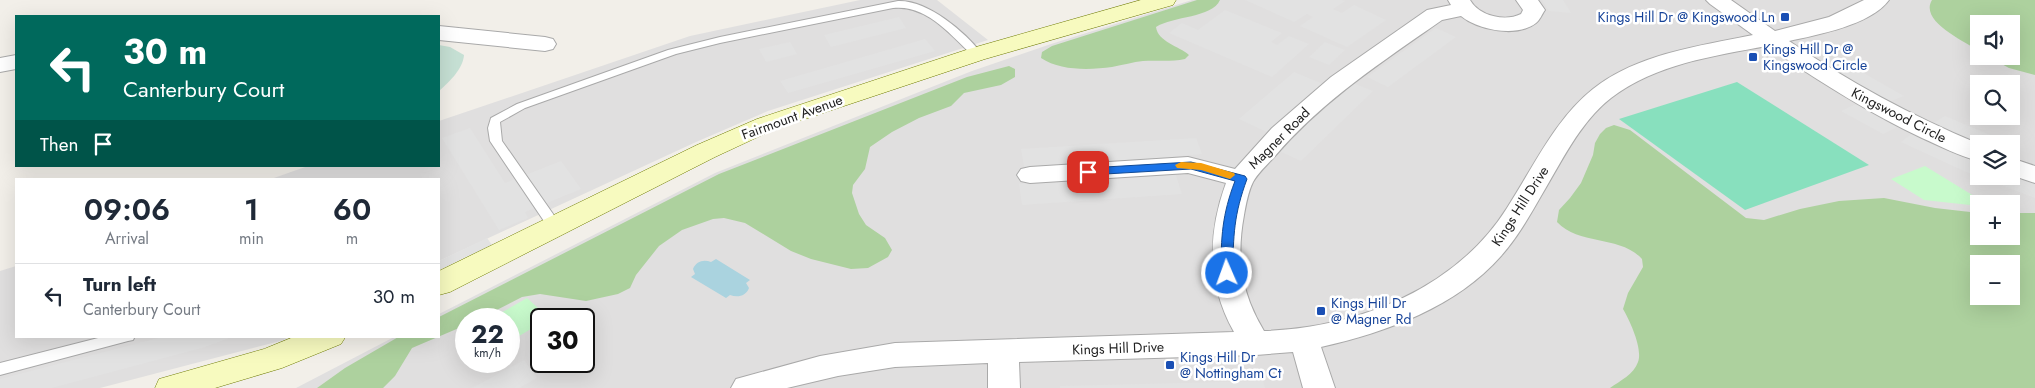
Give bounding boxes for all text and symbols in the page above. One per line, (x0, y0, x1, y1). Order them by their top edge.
place label: Kings Hill Dr @ Kingswood Ln (1598, 7, 1775, 27)
marker: Kings Hill Dr @ Kingswood Ln (1779, 11, 1791, 23)
map controls (1970, 15, 2020, 305)
button: sound (1970, 15, 2020, 65)
text: 30 m (123, 27, 207, 77)
icon: left (40, 35, 105, 100)
place label: Kings Hill Dr @ Kingswood Circle (1763, 39, 1867, 75)
marker: Kings Hill Dr @ Kingswood Circle (1747, 51, 1759, 63)
text: Canterbury Court (123, 73, 284, 105)
button: search (1970, 75, 2020, 125)
street label: Kingswood Circle (1848, 82, 1950, 148)
street label: Fairmount Avenue (739, 89, 845, 145)
street label: Magner Road (1244, 103, 1314, 173)
icon: arrive (89, 130, 117, 158)
text: Then (40, 131, 79, 158)
button: layers (1970, 135, 2020, 185)
pin (1067, 151, 1109, 193)
icon: arrive (1074, 158, 1102, 186)
street label: Kings Hill Drive (1487, 162, 1553, 250)
text: 09:06 (84, 188, 170, 231)
text: 1 (244, 188, 259, 231)
text: 60 (333, 188, 371, 231)
button: + (1970, 195, 2020, 245)
text: Arrival (105, 227, 149, 250)
text: min (239, 227, 264, 250)
text: m (346, 227, 358, 250)
position arrow (1200, 246, 1252, 298)
button: − (1970, 255, 2020, 305)
text: Turn left (83, 271, 156, 298)
icon: left (40, 282, 68, 310)
text: 30 m (373, 283, 415, 310)
place label: Kings Hill Dr @ Magner Rd (1331, 293, 1411, 329)
text: Canterbury Court (83, 298, 200, 321)
marker: Kings Hill Dr @ Magner Rd (1315, 305, 1327, 317)
speed limit sign: 30 (530, 308, 595, 373)
text: 22 (471, 316, 504, 352)
street label: Kings Hill Drive (1072, 336, 1164, 360)
text: km/h (474, 344, 501, 362)
place label: Kings Hill Dr @ Nottingham Ct (1180, 347, 1282, 383)
marker: Kings Hill Dr @ Nottingham Ct (1164, 359, 1176, 371)

